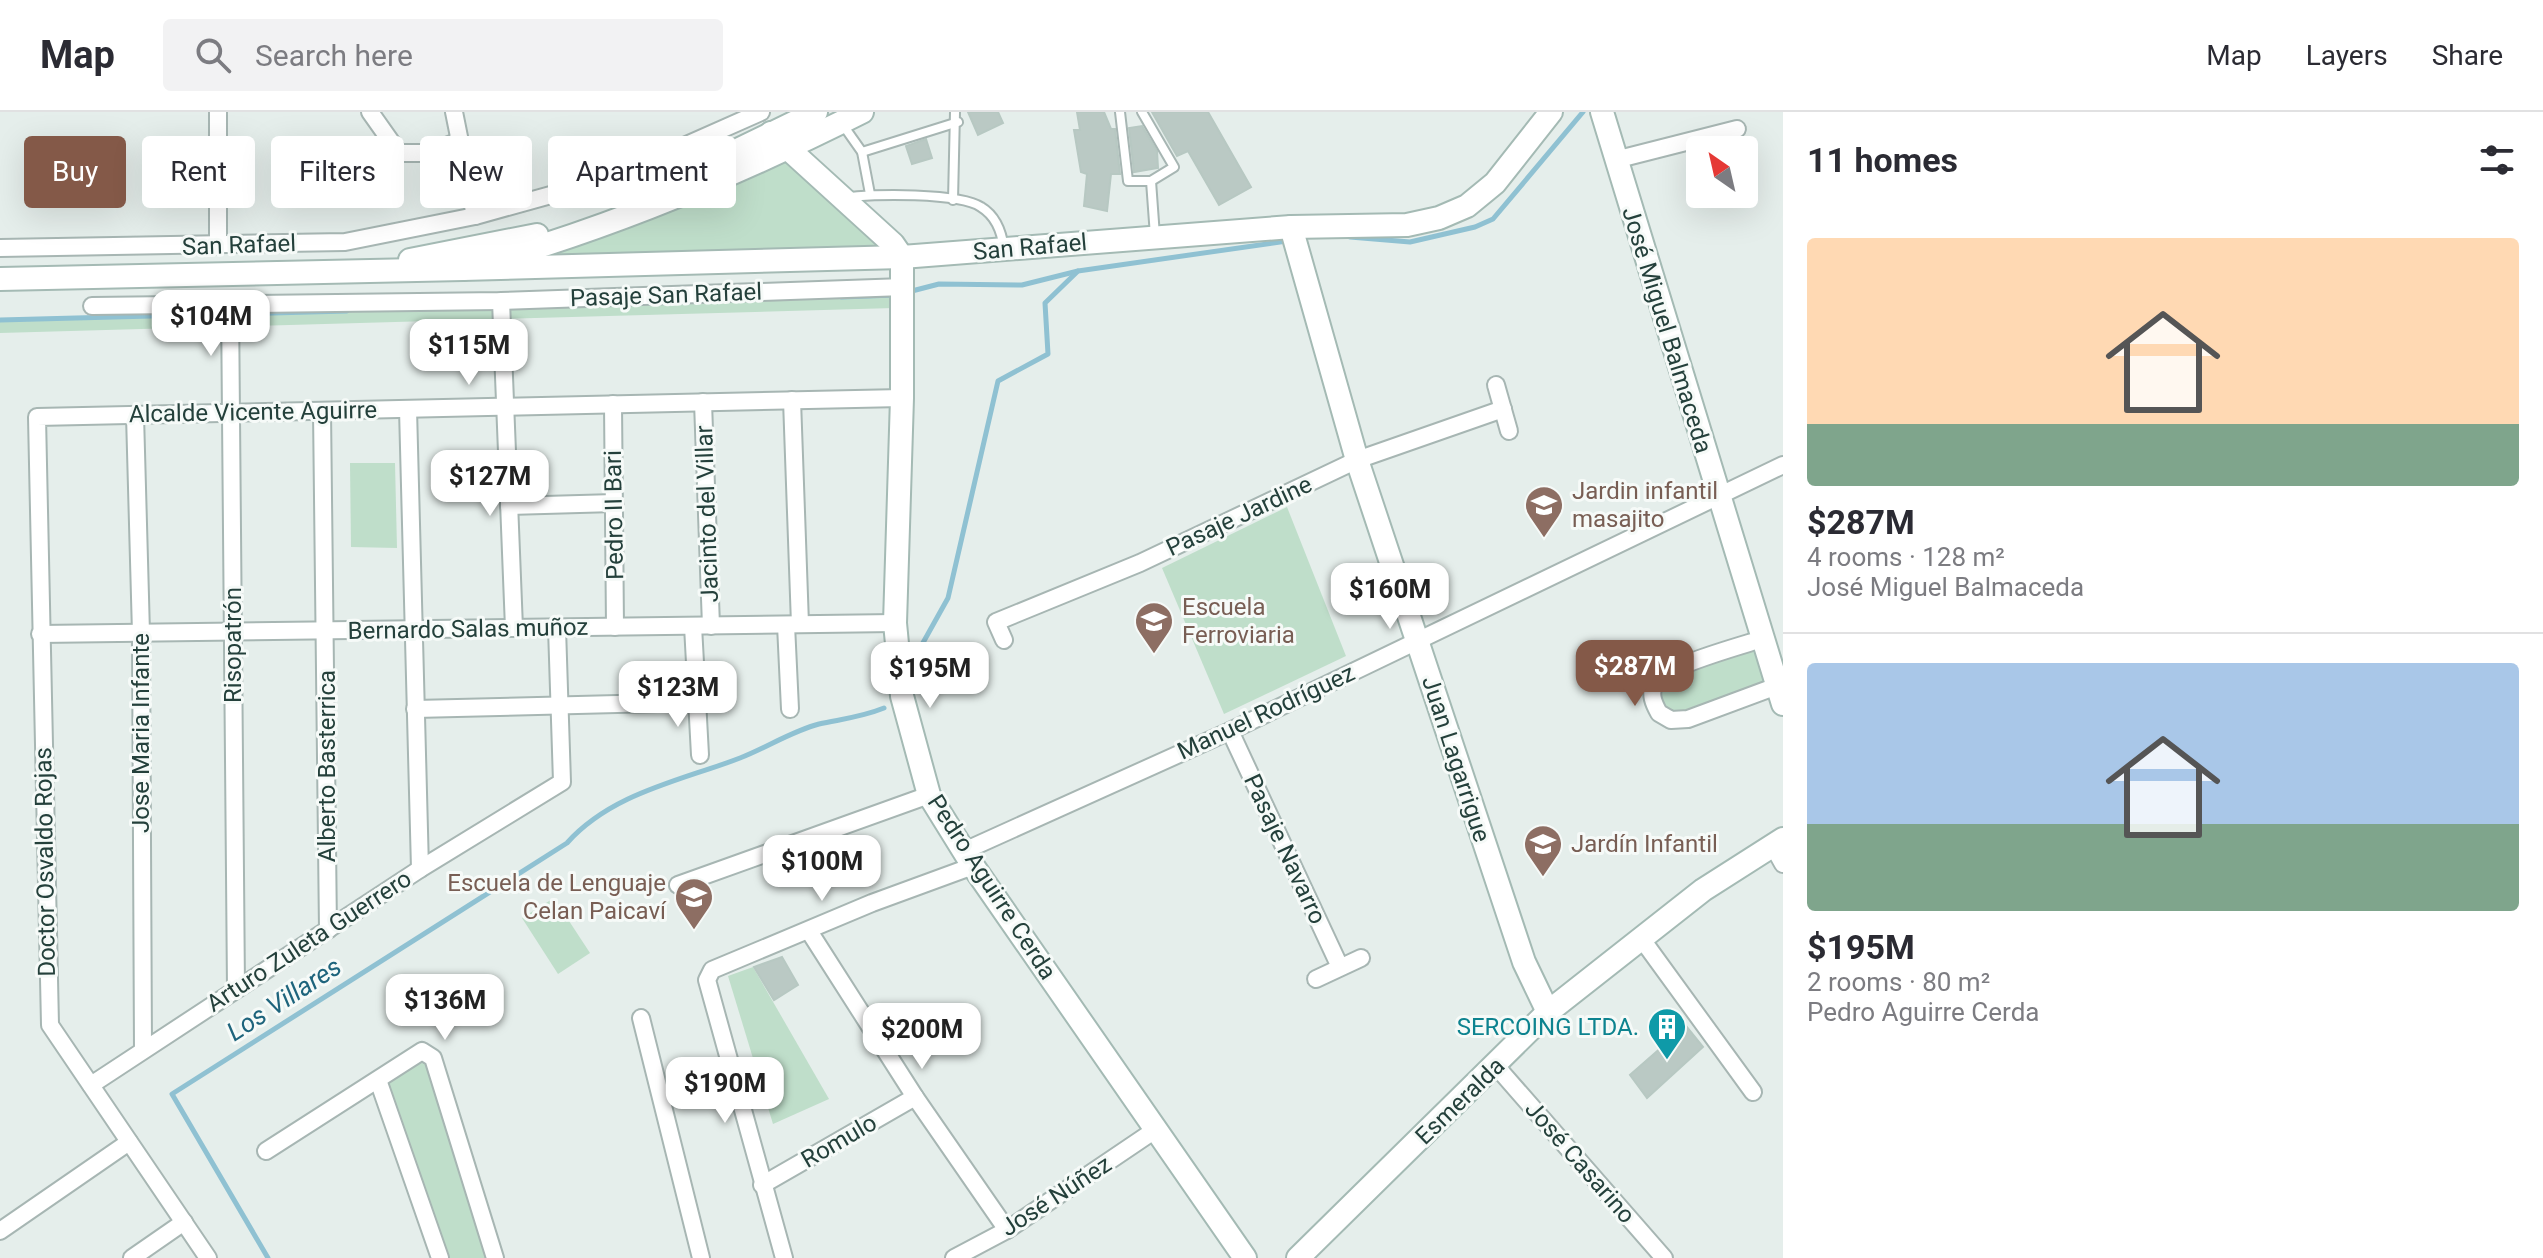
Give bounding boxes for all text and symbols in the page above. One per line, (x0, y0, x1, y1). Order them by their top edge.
search box (163, 19, 723, 91)
text: Map (40, 33, 115, 77)
icon: search (191, 33, 235, 77)
text: Search here (255, 38, 413, 73)
text: Map (2206, 39, 2262, 72)
text: Layers (2306, 39, 2388, 72)
text: Share (2432, 39, 2503, 72)
chip: Buy (24, 136, 126, 208)
chip: Rent (142, 136, 255, 208)
chip: Filters (271, 136, 404, 208)
chip: New (420, 136, 532, 208)
chip: Apartment (548, 136, 736, 208)
north arrow (1686, 136, 1758, 208)
map controls (1686, 136, 1758, 208)
icon: filters (2475, 138, 2519, 182)
text: 11 homes (1807, 140, 1958, 180)
street label: José Miguel Balmaceda (1616, 204, 1718, 456)
street label: San Rafael (972, 228, 1088, 266)
street label: San Rafael (181, 229, 297, 261)
street label: Pasaje San Rafael (569, 278, 763, 312)
pin: $104M (155, 290, 267, 358)
icon: home (2091, 290, 2235, 434)
text: $104M (170, 301, 252, 331)
pin: $115M (413, 319, 525, 387)
text: $115M (428, 330, 510, 360)
street label: Alcalde Vicente Aguirre (129, 396, 377, 428)
street label: Jacinto del Villar (690, 425, 724, 603)
pin: $127M (434, 450, 546, 518)
street label: Pedro II Bari (599, 450, 629, 580)
text: $127M (449, 461, 531, 491)
street label: Pasaje Jardine (1162, 470, 1316, 562)
place label: Jardin infantil masajito (1572, 477, 1718, 533)
school or university icon: Jardin infantil masajito (1523, 484, 1565, 539)
text: $287M (1807, 502, 1915, 542)
text: 4 rooms · 128 m² (1807, 542, 2005, 572)
pin: $160M (1334, 563, 1446, 631)
text: José Miguel Balmaceda (1807, 572, 2084, 602)
text: $160M (1349, 574, 1431, 604)
street label: Risopatrón (219, 587, 247, 703)
place label: Escuela Ferroviaria (1182, 593, 1295, 649)
school or university icon: Escuela Ferroviaria (1133, 600, 1175, 655)
street label: Bernardo Salas muñoz (347, 613, 589, 645)
street label: Jose Maria Infante (127, 633, 155, 833)
pin: $287M (1579, 640, 1691, 708)
pin: $195M (874, 642, 986, 710)
text: $287M (1594, 651, 1676, 681)
text: $195M (889, 653, 971, 683)
street label: Manuel Rodríguez (1173, 659, 1359, 765)
pin: $123M (622, 661, 734, 729)
street label: Alberto Basterrica (313, 670, 341, 862)
text: $123M (637, 672, 719, 702)
street label: Juan Lagarrigue (1416, 673, 1496, 845)
icon: home (2091, 715, 2235, 859)
street label: Doctor Osvaldo Rojas (29, 747, 61, 977)
street label: Pasaje Navarro (1238, 770, 1332, 928)
street label: Pedro Aguirre Cerda (922, 789, 1062, 985)
school or university icon: Jardín Infantil (1522, 823, 1564, 878)
place label: Jardín Infantil (1571, 830, 1718, 858)
pin: $100M (766, 835, 878, 903)
text: $100M (781, 846, 863, 876)
street label: Arturo Zuleta Guerrero (201, 864, 417, 1018)
place label: Escuela de Lenguaje Celan Paicaví (447, 869, 667, 925)
school or university icon: Escuela de Lenguaje Celan Paicaví (673, 876, 715, 931)
text: $195M (1807, 927, 1915, 967)
water label: Los Villares (221, 951, 347, 1047)
text: 2 rooms · 80 m² (1807, 967, 1990, 997)
pin: $136M (389, 974, 501, 1042)
text: $136M (404, 985, 486, 1015)
text: Pedro Aguirre Cerda (1807, 997, 2039, 1027)
pin: $200M (866, 1003, 978, 1071)
building icon: SERCOING LTDA. (1646, 1006, 1688, 1061)
place label: SERCOING LTDA. (1457, 1013, 1639, 1041)
text: $200M (881, 1014, 963, 1044)
street label: Esmeralda (1410, 1052, 1510, 1150)
pin: $190M (669, 1057, 781, 1125)
text: $190M (684, 1068, 766, 1098)
street label: José Casarino (1519, 1095, 1641, 1229)
street label: Romulo (796, 1108, 882, 1174)
street label: José Núñez (995, 1150, 1117, 1242)

